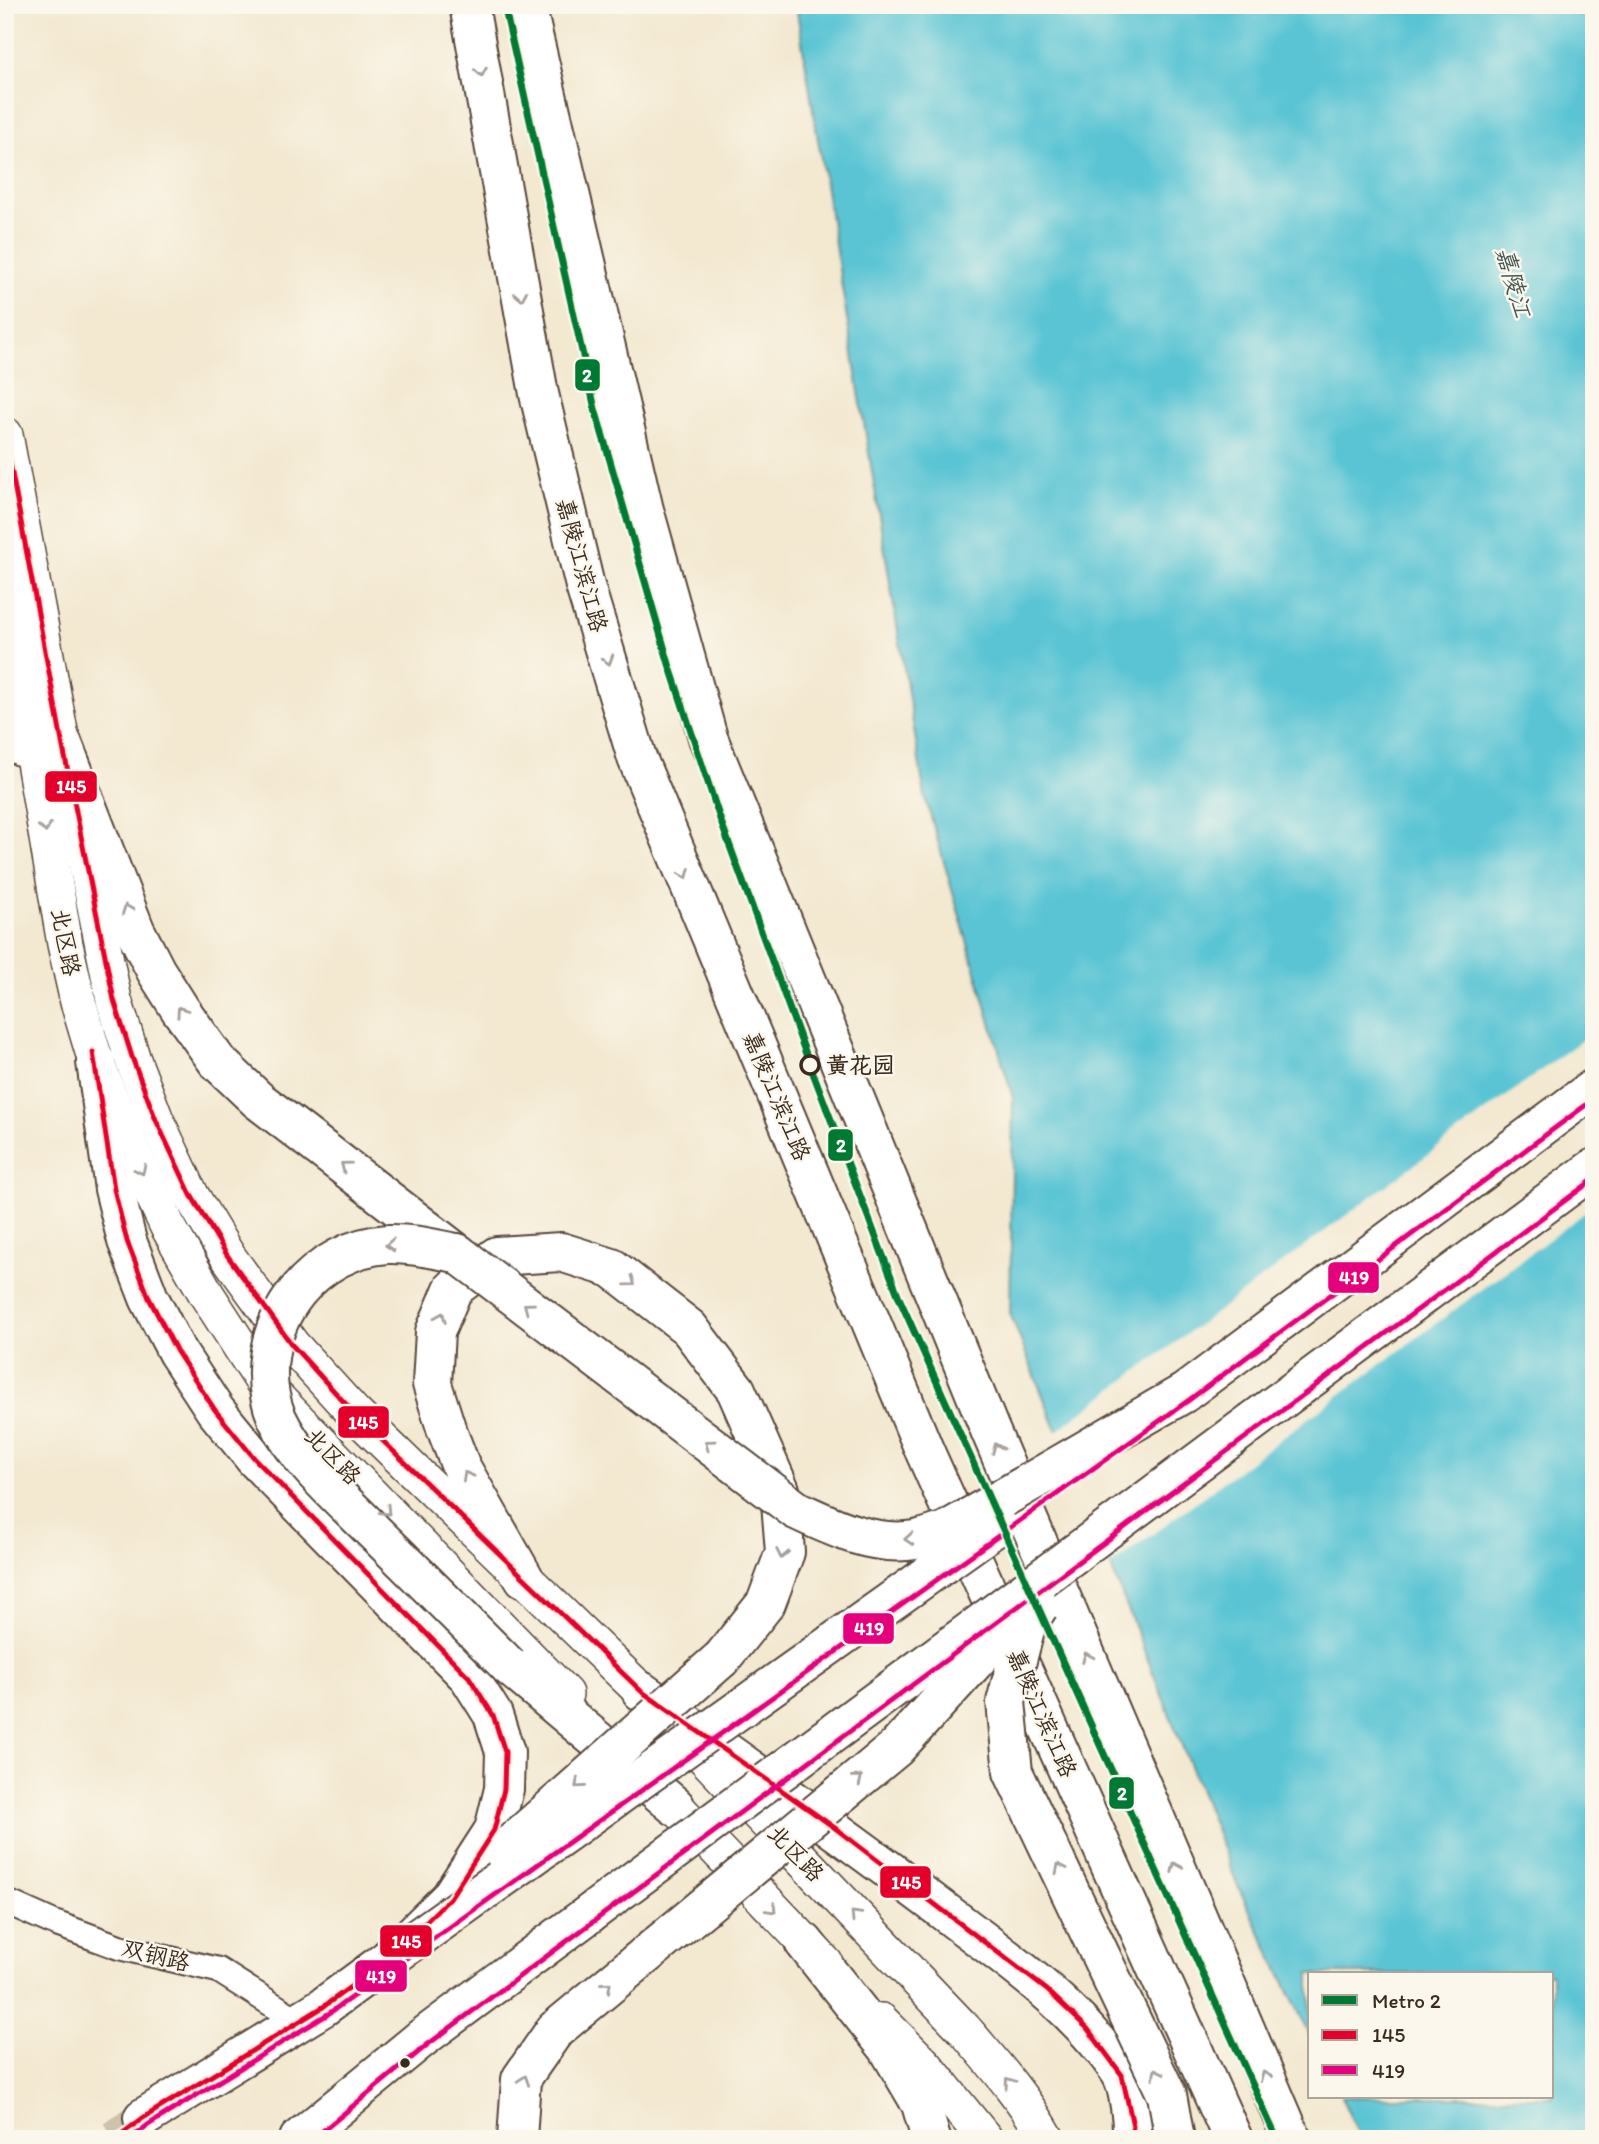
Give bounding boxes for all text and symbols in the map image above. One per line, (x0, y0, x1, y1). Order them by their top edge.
one-way arrow (473, 66, 488, 78)
water label: 嘉陵江 (1490, 243, 1538, 322)
one-way arrow (513, 290, 528, 302)
line badge: 2 (574, 358, 601, 392)
text: 2 (582, 364, 592, 387)
street label: 嘉陵江滨江路 (551, 495, 613, 635)
one-way arrow (599, 654, 614, 666)
line badge: 145 (44, 770, 98, 803)
text: 145 (56, 775, 86, 798)
one-way arrow (36, 822, 51, 834)
one-way arrow (677, 867, 691, 879)
one-way arrow (121, 904, 135, 916)
street label: 北区路 (46, 905, 86, 979)
one-way arrow (176, 1005, 189, 1018)
street label: 嘉陵江滨江路 (737, 1027, 817, 1165)
place label: 黄花园 (826, 1051, 895, 1079)
marker: 黄花园 (800, 1055, 820, 1075)
line badge: 2 (827, 1128, 854, 1162)
text: 2 (836, 1134, 846, 1157)
one-way arrow (340, 1162, 352, 1175)
one-way arrow (133, 1163, 147, 1175)
one-way arrow (384, 1238, 395, 1253)
line badge: 419 (1327, 1261, 1380, 1294)
text: 419 (1339, 1266, 1369, 1289)
one-way arrow (624, 1274, 636, 1287)
one-way arrow (523, 1302, 536, 1315)
one-way arrow (433, 1312, 447, 1325)
line badge: 145 (337, 1405, 390, 1439)
text: 145 (348, 1411, 378, 1434)
street label: 北区路 (299, 1421, 367, 1491)
one-way arrow (705, 1440, 717, 1453)
one-way arrow (992, 1443, 1006, 1455)
one-way arrow (462, 1471, 475, 1484)
one-way arrow (378, 1503, 391, 1516)
one-way arrow (903, 1531, 914, 1546)
one-way arrow (775, 1548, 790, 1560)
line badge: 419 (842, 1612, 895, 1645)
text: 419 (854, 1617, 884, 1640)
street label: 嘉陵江滨江路 (1001, 1644, 1083, 1782)
one-way arrow (1081, 1652, 1095, 1665)
one-way arrow (849, 1775, 862, 1787)
one-way arrow (574, 1776, 587, 1788)
line badge: 2 (1108, 1776, 1135, 1810)
text: 2 (1117, 1782, 1127, 1805)
street label: 北区路 (762, 1818, 830, 1888)
one-way arrow (1170, 1861, 1184, 1874)
one-way arrow (1054, 1863, 1068, 1875)
line badge: 145 (879, 1865, 932, 1899)
text: 145 (891, 1871, 921, 1894)
one-way arrow (764, 1901, 777, 1914)
one-way arrow (850, 1910, 863, 1923)
line badge: 145 (379, 1924, 433, 1958)
text: 145 (391, 1930, 421, 1953)
street label: 双钢路 (119, 1933, 193, 1977)
line badge: 419 (354, 1959, 408, 1993)
text: 419 (366, 1965, 396, 1988)
legend (1308, 1972, 1554, 2098)
one-way arrow (599, 1982, 612, 1994)
text: Metro 2 (1372, 1988, 1441, 2013)
text: 145 (1372, 2022, 1405, 2047)
unlabelled marker (398, 2056, 412, 2070)
text: 419 (1372, 2058, 1405, 2083)
one-way arrow (1151, 2068, 1165, 2080)
one-way arrow (1260, 2071, 1274, 2083)
one-way arrow (516, 2075, 530, 2087)
one-way arrow (1004, 2077, 1017, 2090)

